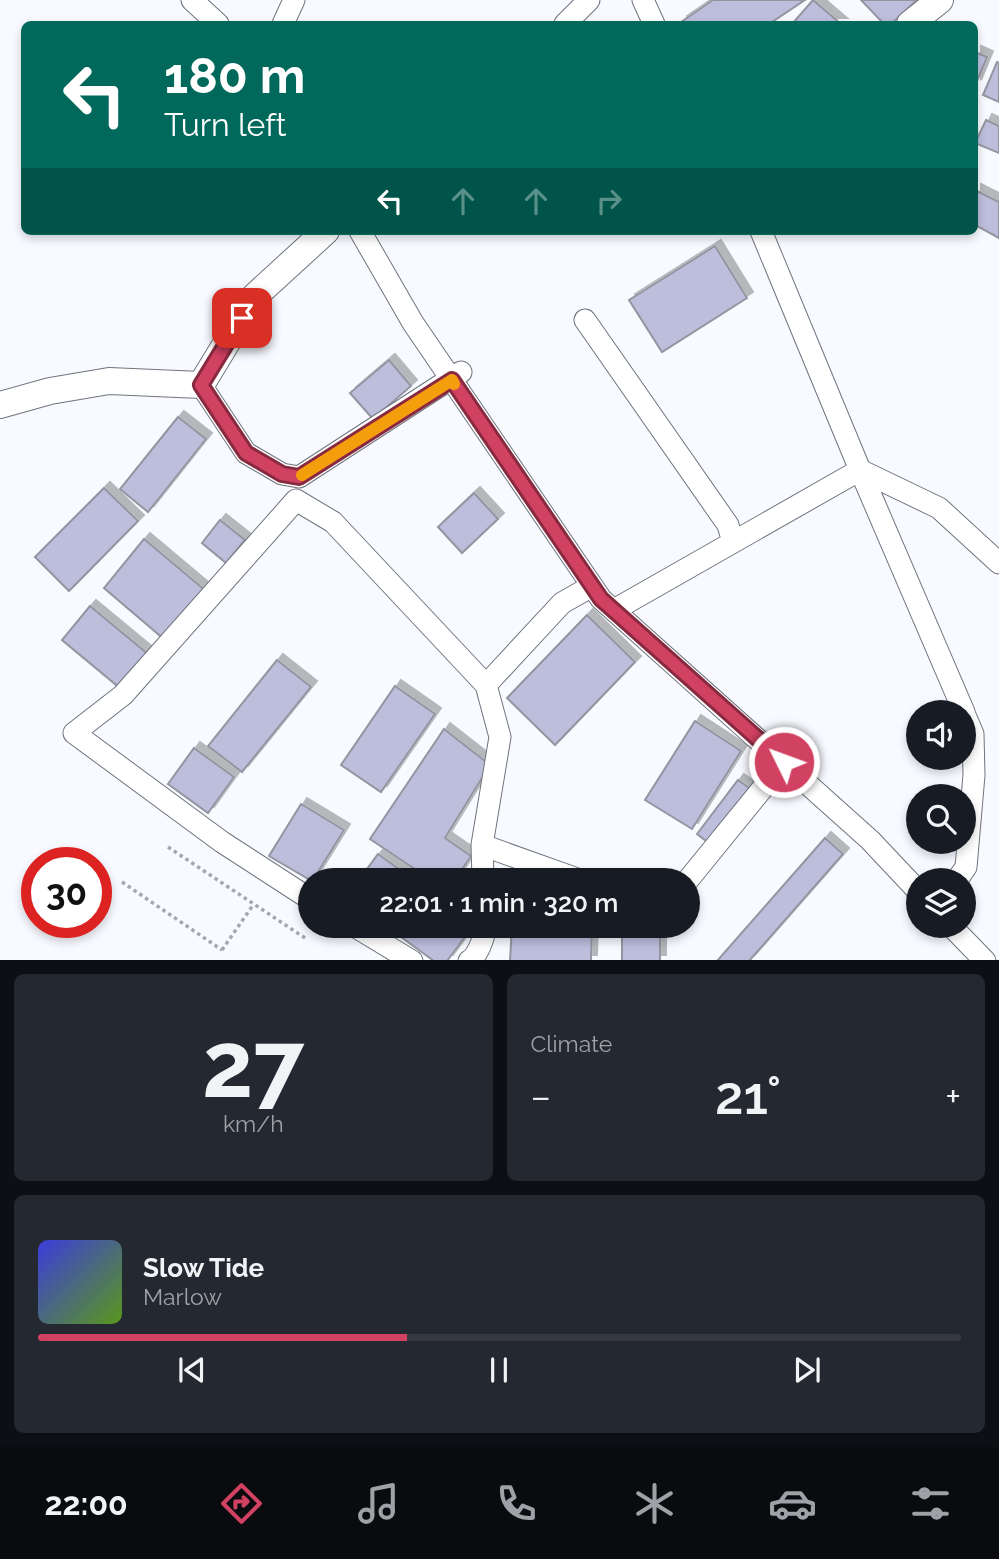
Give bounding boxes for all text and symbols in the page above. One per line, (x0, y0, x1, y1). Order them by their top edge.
text: 180 m (164, 47, 305, 104)
icon: left (49, 49, 140, 140)
text: Turn left (164, 106, 286, 143)
icon: left (371, 182, 409, 220)
icon: ahead (444, 182, 482, 220)
icon: ahead (517, 182, 555, 220)
icon: right (590, 182, 628, 220)
pin (212, 288, 272, 348)
icon: arrive (223, 299, 261, 337)
map controls (906, 700, 976, 938)
button: sound (906, 700, 976, 770)
position arrow (747, 725, 821, 799)
button: search (906, 784, 976, 854)
speed limit sign: 30 (21, 847, 112, 938)
button: layers (906, 868, 976, 938)
text: 22:01 · 1 min · 320 m (380, 888, 618, 918)
text: 27 (202, 1011, 304, 1118)
text: Climate (531, 1030, 612, 1057)
text: 21° (715, 1065, 781, 1126)
text: − (531, 1074, 551, 1119)
text: + (945, 1074, 961, 1119)
text: km/h (223, 1110, 284, 1137)
text: Slow Tide (143, 1253, 264, 1283)
text: Marlow (143, 1283, 222, 1310)
icon: previous (173, 1351, 211, 1389)
icon: pause (480, 1351, 518, 1389)
icon: next (788, 1351, 826, 1389)
icon: directions (217, 1479, 266, 1528)
icon: music (354, 1479, 403, 1528)
icon: phone (492, 1479, 541, 1528)
icon: climate (630, 1479, 679, 1528)
icon: car (768, 1479, 817, 1528)
icon: filters (906, 1479, 955, 1528)
text: 22:00 (44, 1485, 128, 1522)

